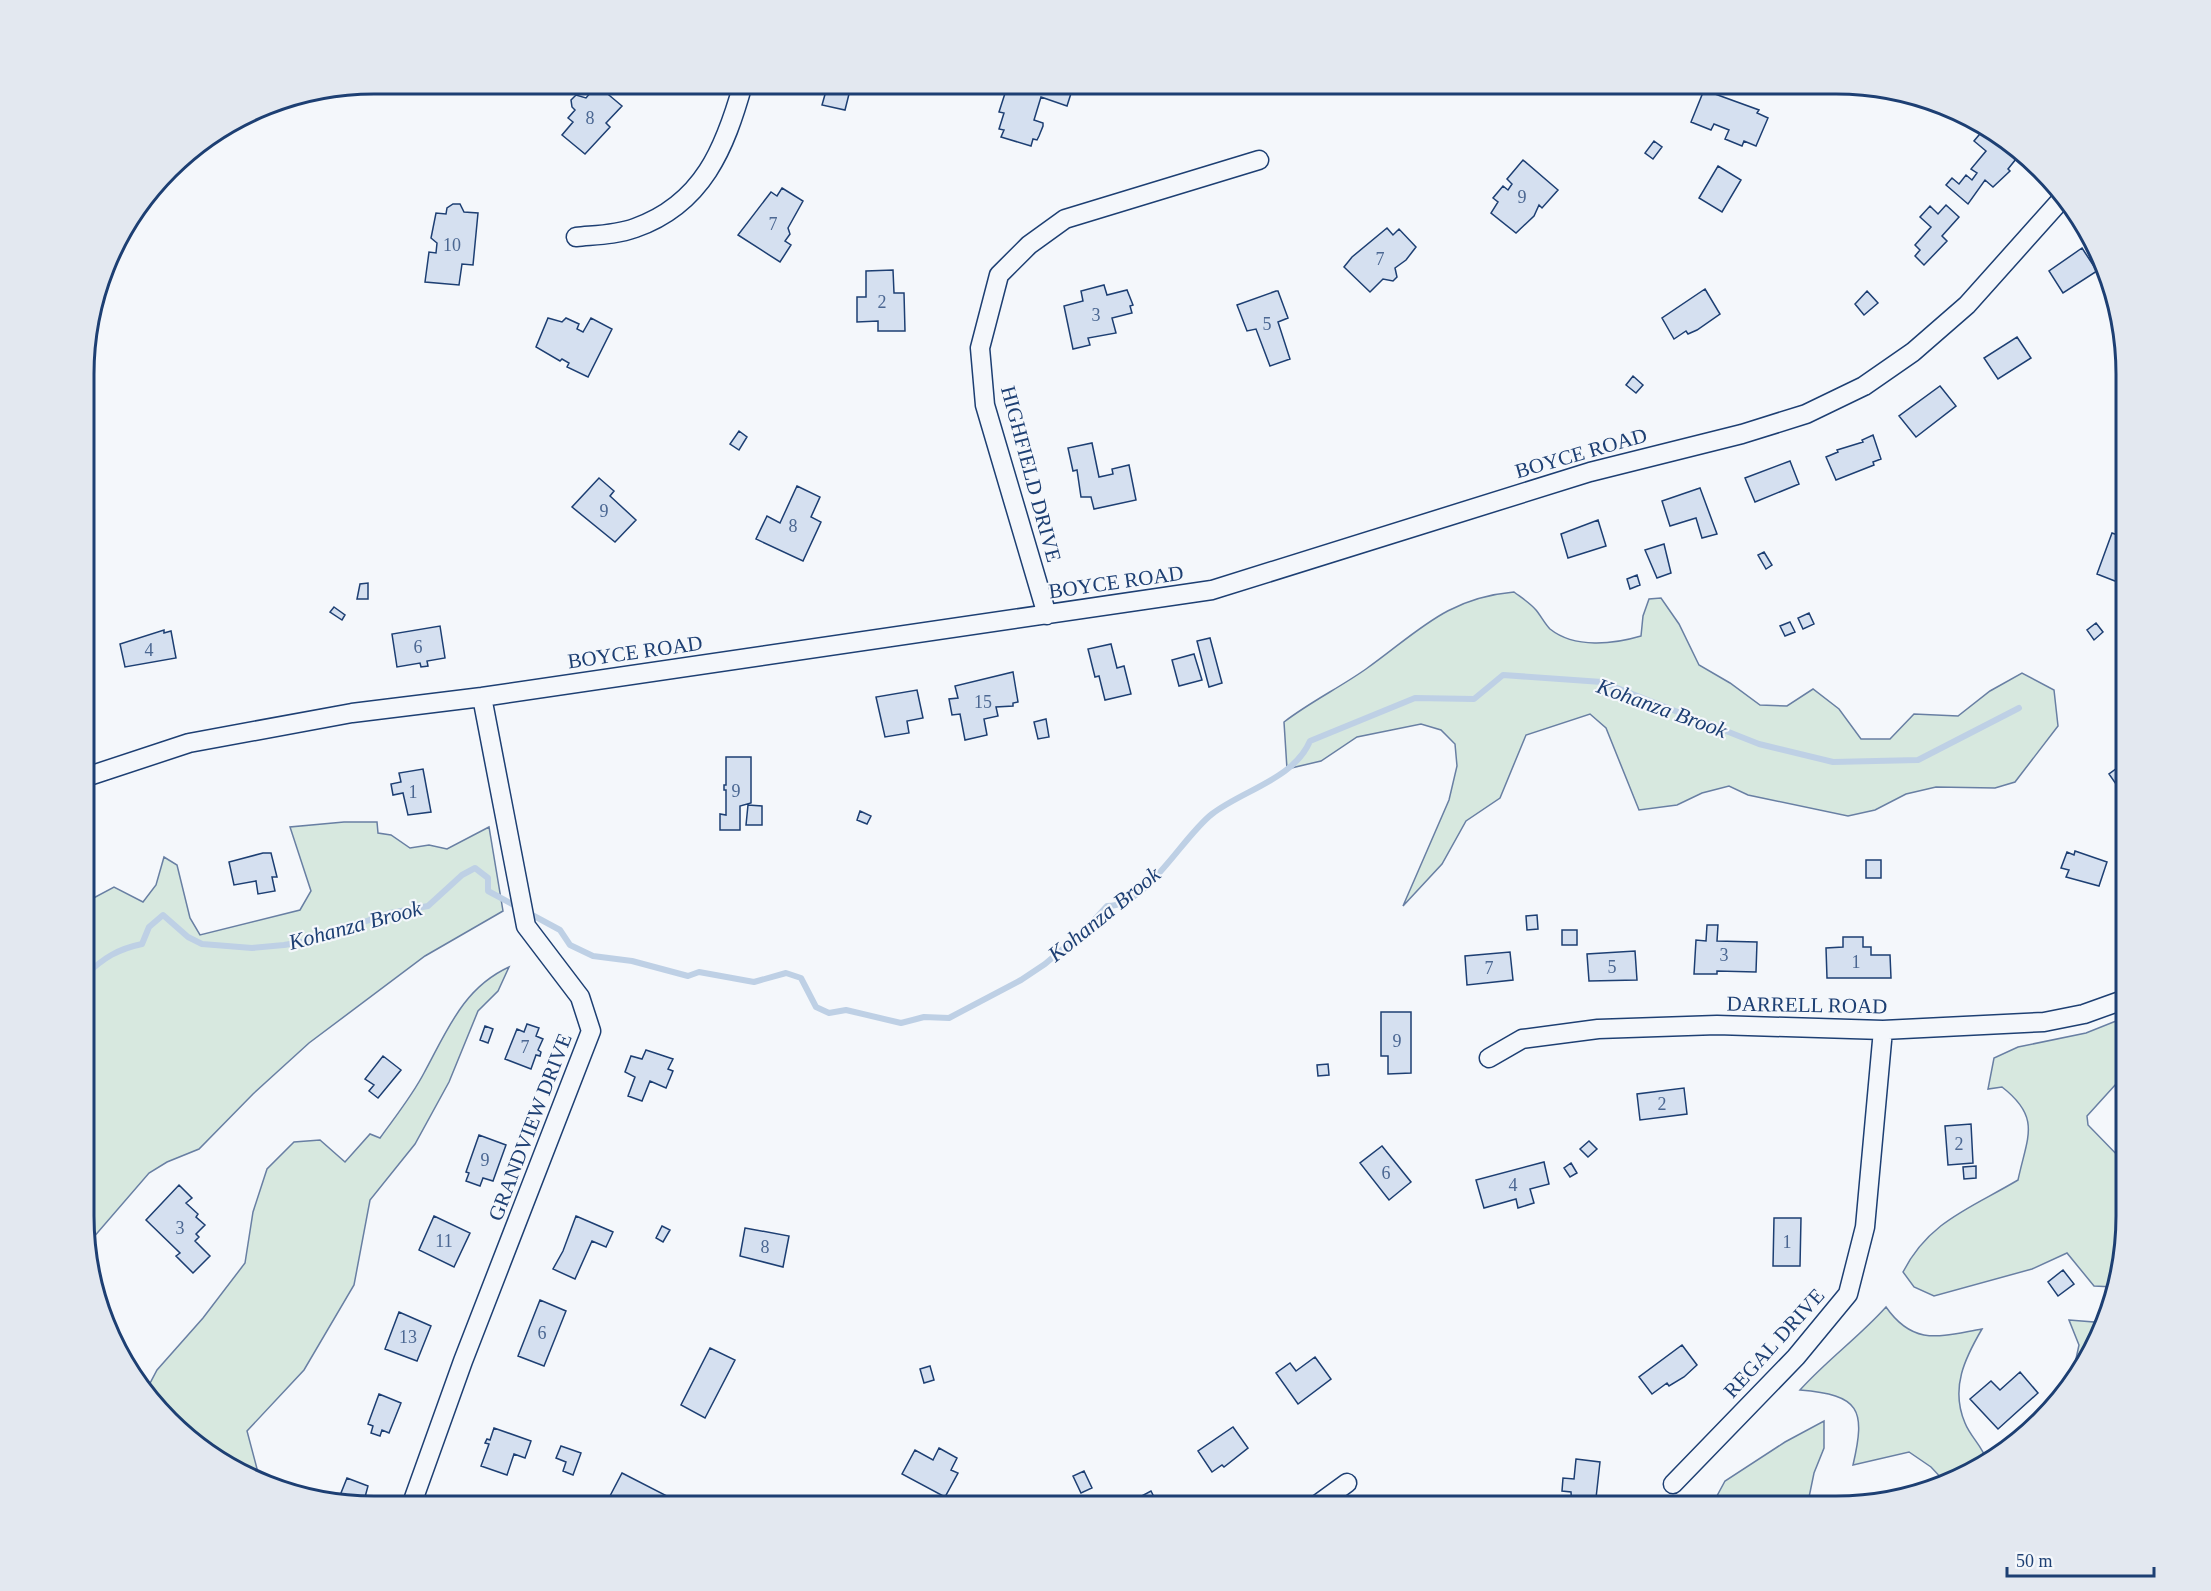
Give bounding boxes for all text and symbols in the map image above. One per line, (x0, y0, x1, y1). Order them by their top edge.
house number: 8 (586, 108, 595, 128)
house number: 9 (1518, 187, 1527, 207)
house number: 7 (769, 214, 778, 234)
house number: 10 (443, 235, 461, 255)
house number: 7 (1376, 249, 1385, 269)
house number: 2 (878, 292, 887, 312)
house number: 3 (1092, 305, 1101, 325)
house number: 5 (1263, 314, 1272, 334)
street label: HIGHFIELD DRIVE (996, 383, 1066, 565)
street label: BOYCE ROAD (1512, 423, 1650, 483)
house number: 9 (600, 501, 609, 521)
house number: 8 (789, 516, 798, 536)
street label: BOYCE ROAD (1047, 561, 1185, 603)
street label: BOYCE ROAD (566, 631, 704, 673)
house number: 6 (414, 637, 423, 657)
house number: 4 (145, 640, 154, 660)
water label: Kohanza Brook (1593, 673, 1732, 744)
house number: 15 (974, 692, 992, 712)
house number: 9 (732, 781, 741, 801)
house number: 1 (409, 782, 418, 802)
water label: Kohanza Brook (1042, 861, 1166, 967)
water label: Kohanza Brook (285, 895, 425, 955)
house number: 3 (1720, 945, 1729, 965)
house number: 1 (1852, 952, 1861, 972)
house number: 5 (1608, 957, 1617, 977)
house number: 7 (1485, 958, 1494, 978)
street label: DARRELL ROAD (1726, 992, 1888, 1018)
street label: GRANDVIEW DRIVE (483, 1030, 577, 1224)
house number: 9 (1393, 1031, 1402, 1051)
house number: 7 (521, 1037, 530, 1057)
house number: 2 (1658, 1094, 1667, 1114)
house number: 2 (1955, 1134, 1964, 1154)
house number: 9 (481, 1150, 490, 1170)
house number: 6 (1382, 1163, 1391, 1183)
house number: 4 (1509, 1175, 1518, 1195)
house number: 3 (176, 1218, 185, 1238)
house number: 11 (435, 1231, 453, 1251)
house number: 1 (1783, 1232, 1792, 1252)
house number: 8 (761, 1237, 770, 1257)
street label: REGAL DRIVE (1719, 1283, 1829, 1403)
house number: 6 (538, 1323, 547, 1343)
house number: 13 (399, 1327, 417, 1347)
scale bar (2007, 1540, 2154, 1578)
text: 50 m (2016, 1551, 2053, 1571)

